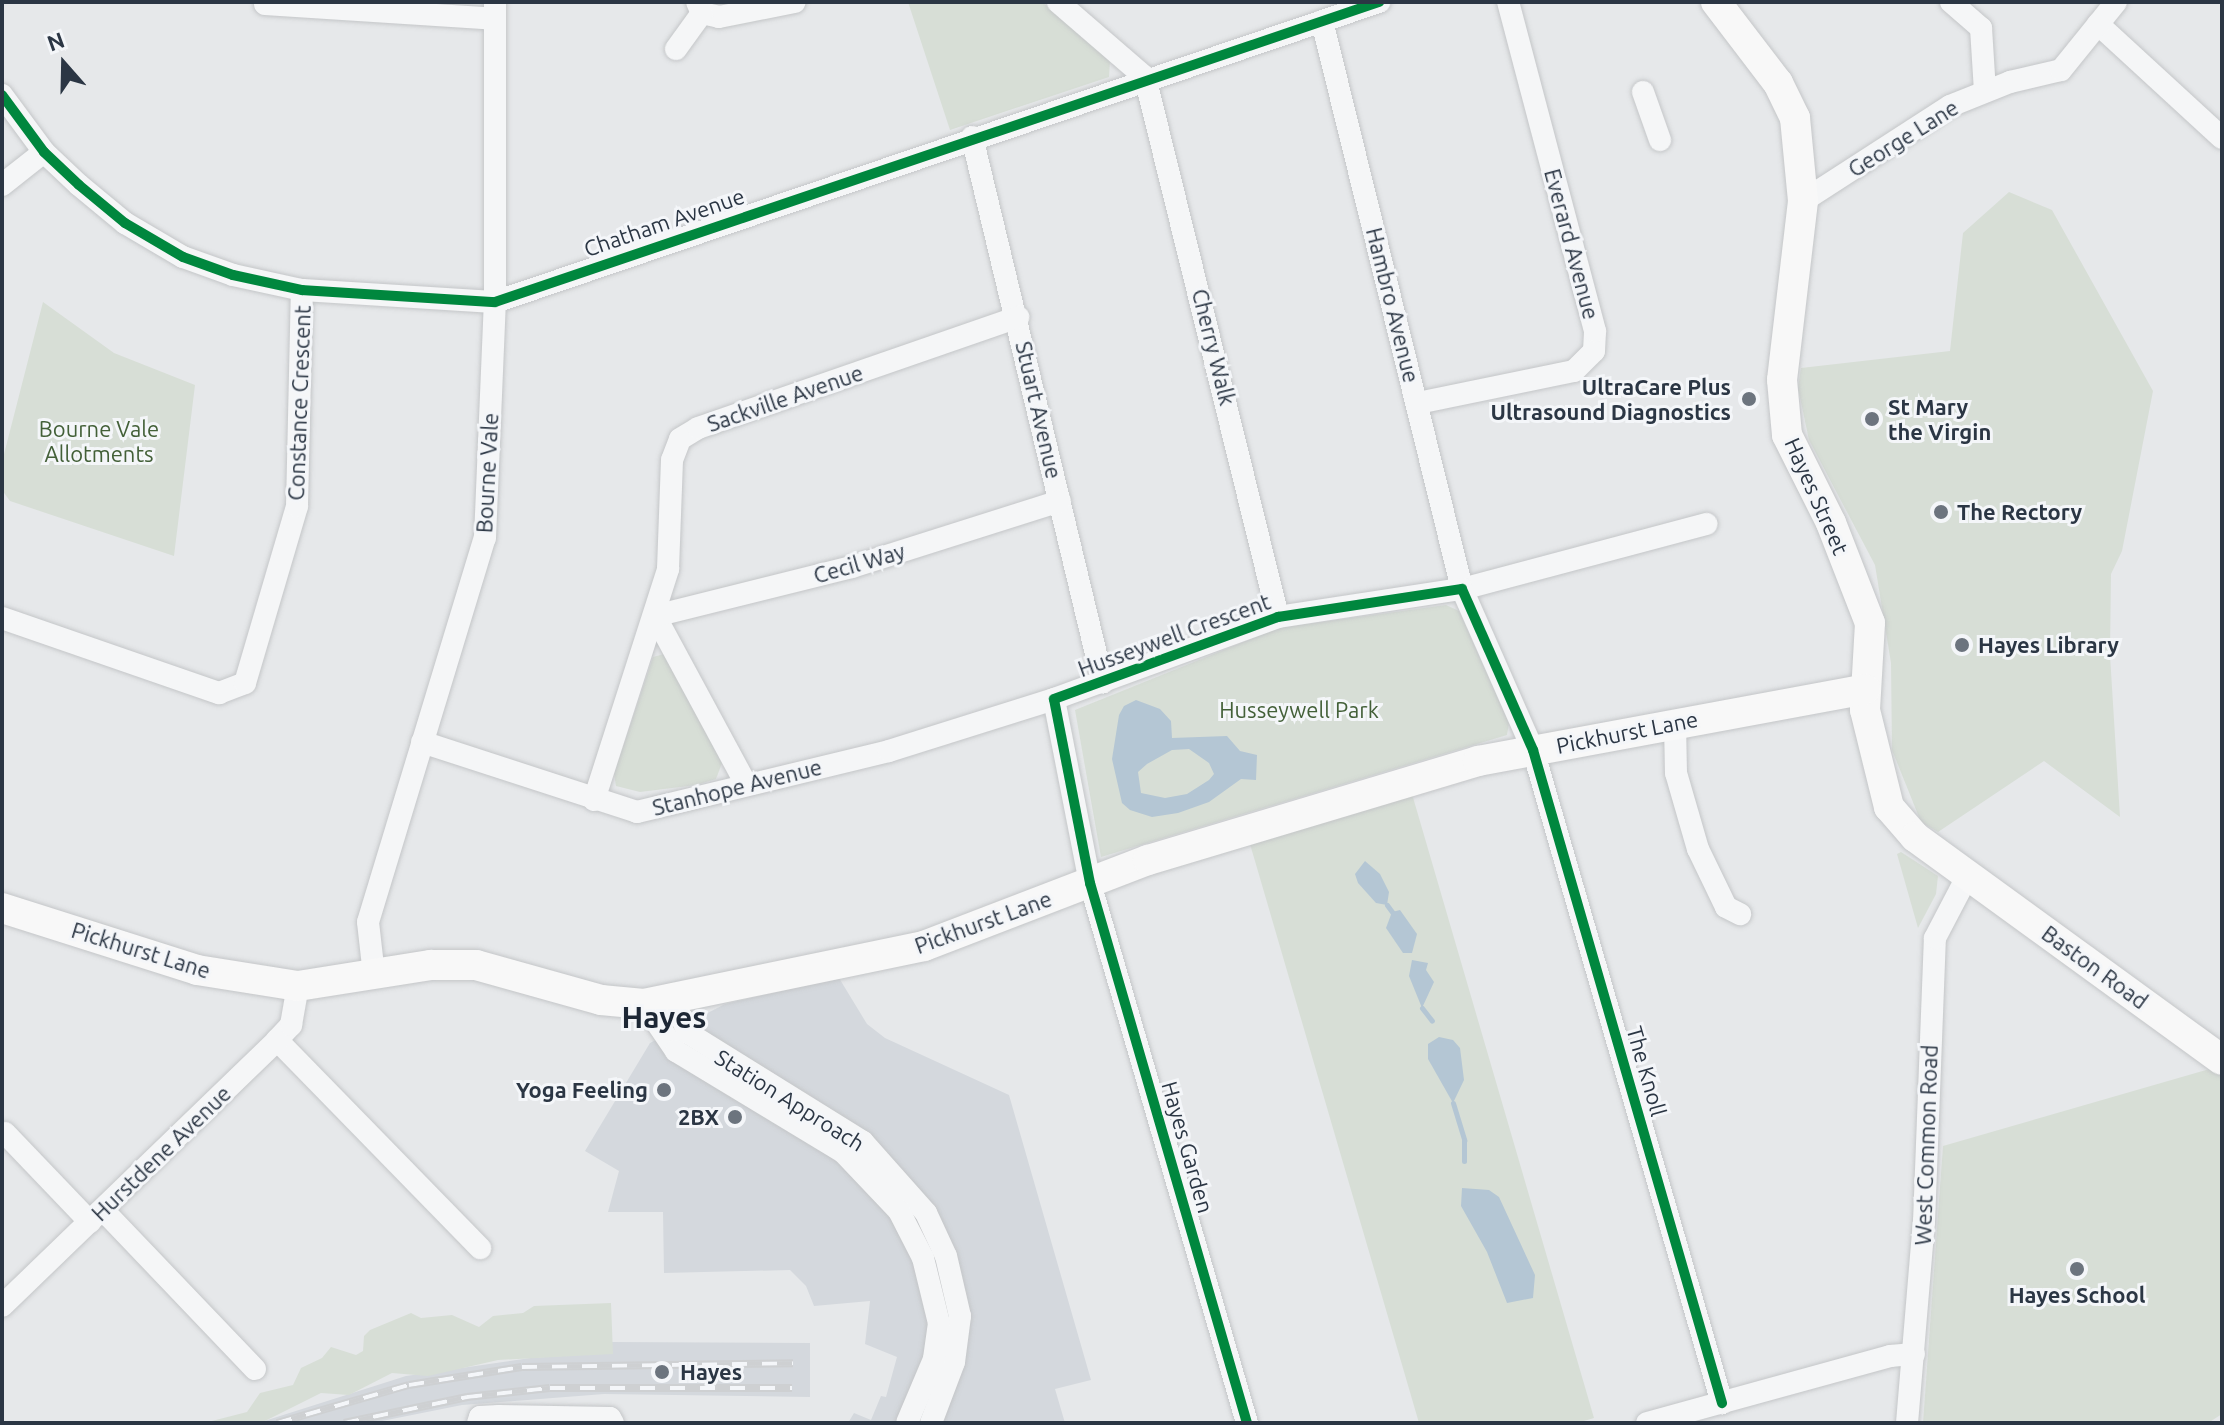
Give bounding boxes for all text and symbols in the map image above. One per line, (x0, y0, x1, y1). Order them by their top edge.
north arrow (24, 24, 104, 104)
text: N (44, 26, 68, 56)
street label: George Lane (1843, 94, 1963, 182)
street label: Everard Avenue (1539, 166, 1605, 322)
street label: Chatham Avenue (580, 182, 748, 262)
street label: Hambro Avenue (1361, 225, 1425, 385)
street label: Cherry Walk (1187, 286, 1241, 408)
street label: Constance Crescent (282, 305, 316, 501)
street label: Stuart Avenue (1010, 339, 1068, 481)
street label: Sackville Avenue (704, 359, 866, 437)
place label: UltraCare Plus Ultrasound Diagnostics (1491, 373, 1731, 424)
marker: UltraCare Plus Ultrasound Diagnostics (1738, 388, 1760, 410)
place label: St Mary the Virgin (1888, 393, 1991, 444)
marker: St Mary the Virgin (1863, 410, 1881, 428)
street label: Bourne Vale (471, 412, 503, 534)
park label: Bourne Vale Allotments (39, 415, 159, 466)
street label: Hayes Street (1779, 433, 1855, 559)
place label: The Rectory (1957, 499, 2082, 525)
marker: The Rectory (1932, 503, 1950, 521)
street label: Cecil Way (810, 537, 908, 589)
street label: Husseywell Crescent (1074, 588, 1274, 682)
place label: Hayes Library (1978, 632, 2119, 658)
marker: Hayes Library (1953, 636, 1971, 654)
park label: Husseywell Park (1219, 697, 1379, 723)
street label: Pickhurst Lane (1554, 705, 1700, 759)
street label: Stanhope Avenue (650, 753, 824, 821)
street label: Pickhurst Lane (911, 885, 1055, 959)
street label: Pickhurst Lane (68, 916, 214, 984)
street label: Baston Road (2037, 920, 2153, 1014)
district label: Hayes (622, 999, 706, 1035)
street label: The Knoll (1622, 1023, 1672, 1119)
street label: Station Approach (710, 1043, 870, 1157)
street label: West Common Road (1909, 1044, 1943, 1246)
place label: Yoga Feeling (516, 1077, 648, 1103)
street label: Hayes Garden (1157, 1078, 1219, 1216)
street label: Hurstdene Avenue (86, 1080, 236, 1226)
marker: Yoga Feeling (655, 1081, 673, 1099)
place label: 2BX (678, 1104, 719, 1130)
marker: 2BX (726, 1108, 744, 1126)
marker: Hayes School (2068, 1260, 2086, 1278)
place label: Hayes School (2009, 1282, 2145, 1308)
place label: Hayes (680, 1359, 742, 1385)
marker: Hayes (651, 1361, 673, 1383)

